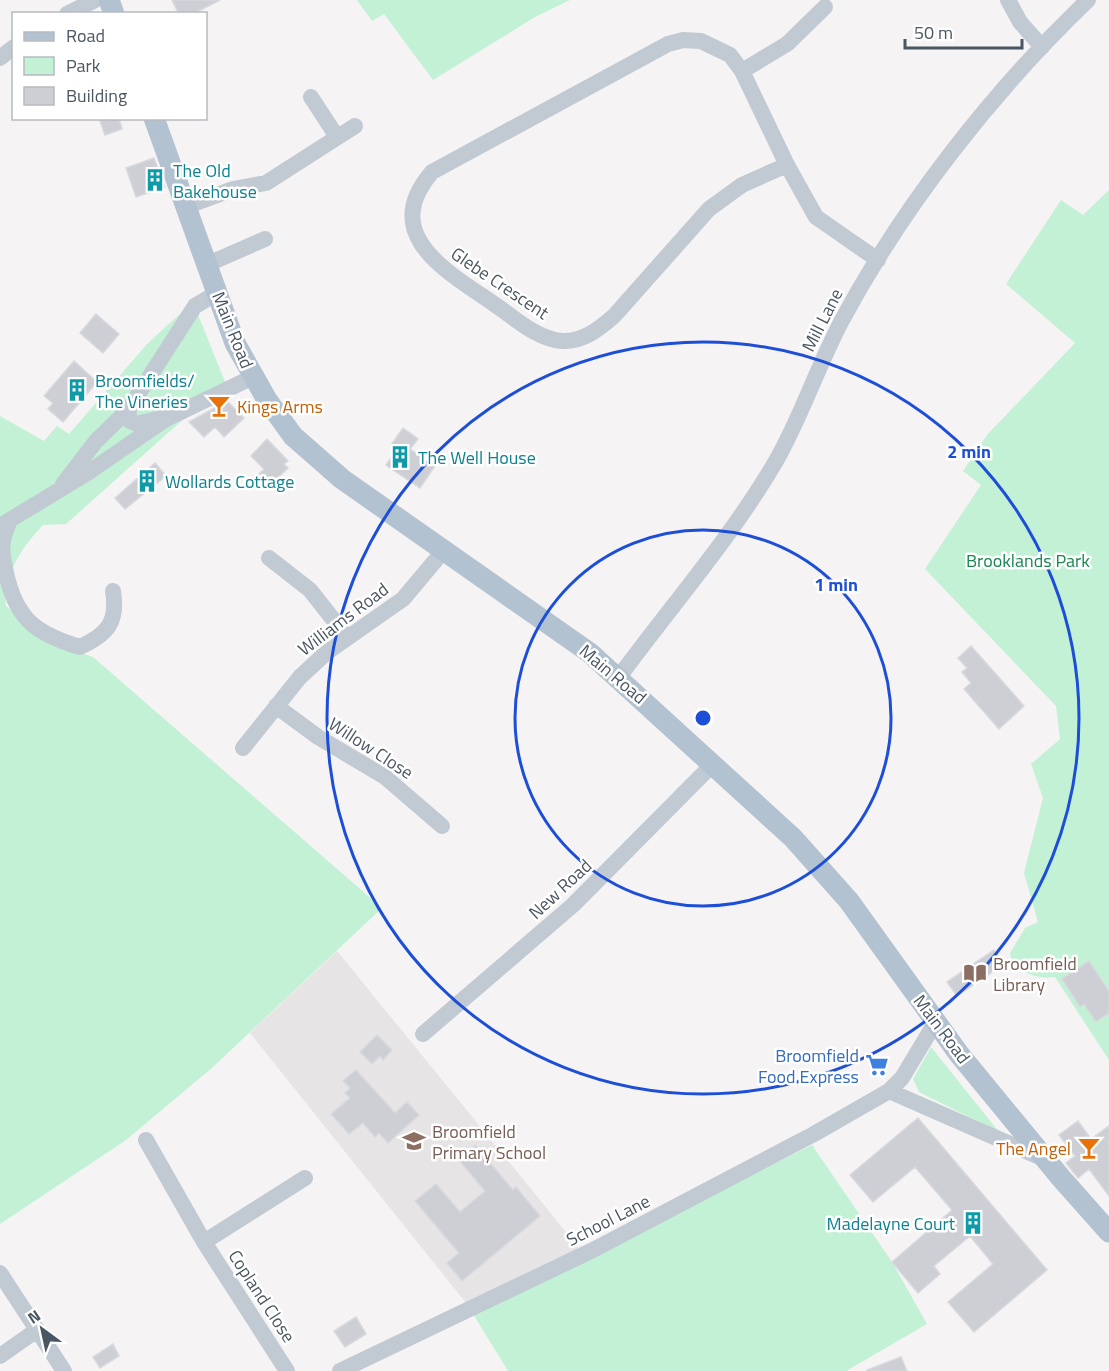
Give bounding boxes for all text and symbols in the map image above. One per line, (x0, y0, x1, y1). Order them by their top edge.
legend (12, 12, 207, 120)
scale bar (905, 12, 1022, 50)
text: 50 m (914, 19, 953, 46)
text: Road (66, 22, 105, 49)
text: Park (66, 52, 101, 79)
text: Building (66, 82, 127, 109)
place label: The Old Bakehouse (173, 157, 257, 205)
building icon: The Old Bakehouse (142, 167, 168, 193)
street label: Glebe Crescent (446, 240, 555, 326)
street label: Mill Lane (795, 284, 849, 356)
street label: Main Road (205, 288, 261, 372)
place label: Broomfields/ The Vineries (95, 367, 195, 415)
building icon: Broomfields/ The Vineries (64, 377, 90, 403)
bar icon: Kings Arms (206, 393, 232, 419)
place label: Kings Arms (237, 393, 323, 420)
text: 2 min (947, 438, 991, 465)
building icon: The Well House (387, 444, 413, 470)
place label: The Well House (418, 444, 536, 471)
building icon: Wollards Cottage (134, 468, 160, 494)
place label: Wollards Cottage (165, 468, 294, 495)
park label: Brooklands Park (966, 547, 1090, 574)
text: 1 min (814, 571, 858, 598)
street label: Williams Road (292, 576, 394, 662)
street label: Main Road (573, 638, 653, 710)
centre of rings (693, 708, 713, 728)
street label: Willow Close (323, 710, 419, 786)
street label: New Road (522, 853, 598, 925)
place label: Broomfield Library (993, 950, 1077, 998)
library icon: Broomfield Library (962, 960, 988, 986)
street label: Main Road (907, 989, 977, 1069)
place label: Broomfield Food Express (758, 1042, 859, 1090)
supermarket icon: Broomfield Food Express (864, 1052, 890, 1078)
place label: Broomfield Primary School (432, 1118, 546, 1166)
school or university icon: Broomfield Primary School (401, 1128, 427, 1154)
place label: The Angel (996, 1135, 1071, 1162)
bar icon: The Angel (1076, 1135, 1102, 1161)
street label: School Lane (561, 1187, 655, 1253)
place label: Madelayne Court (827, 1210, 956, 1237)
building icon: Madelayne Court (960, 1210, 986, 1236)
street label: Copland Close (222, 1244, 302, 1348)
north arrow (12, 1299, 72, 1359)
text: N (23, 1303, 45, 1330)

